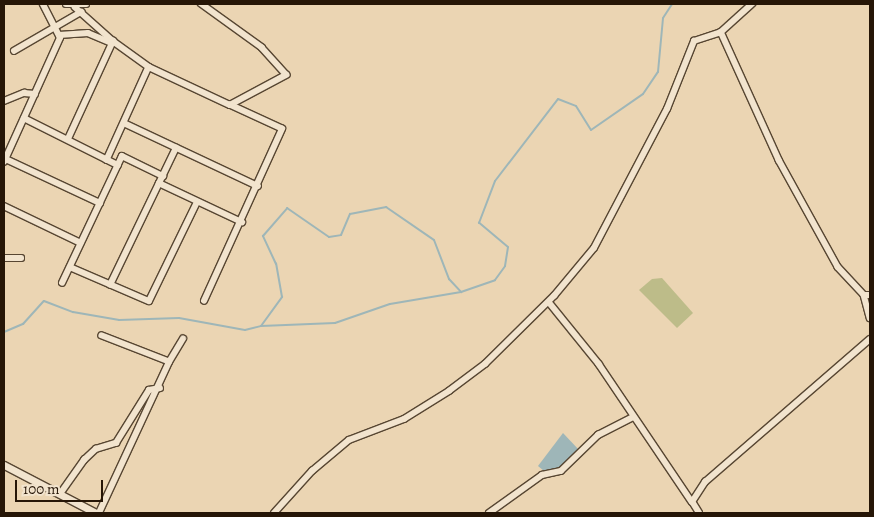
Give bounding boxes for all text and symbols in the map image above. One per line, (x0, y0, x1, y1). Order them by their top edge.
scale bar (18, 470, 105, 502)
text: 100 m (23, 479, 60, 499)

